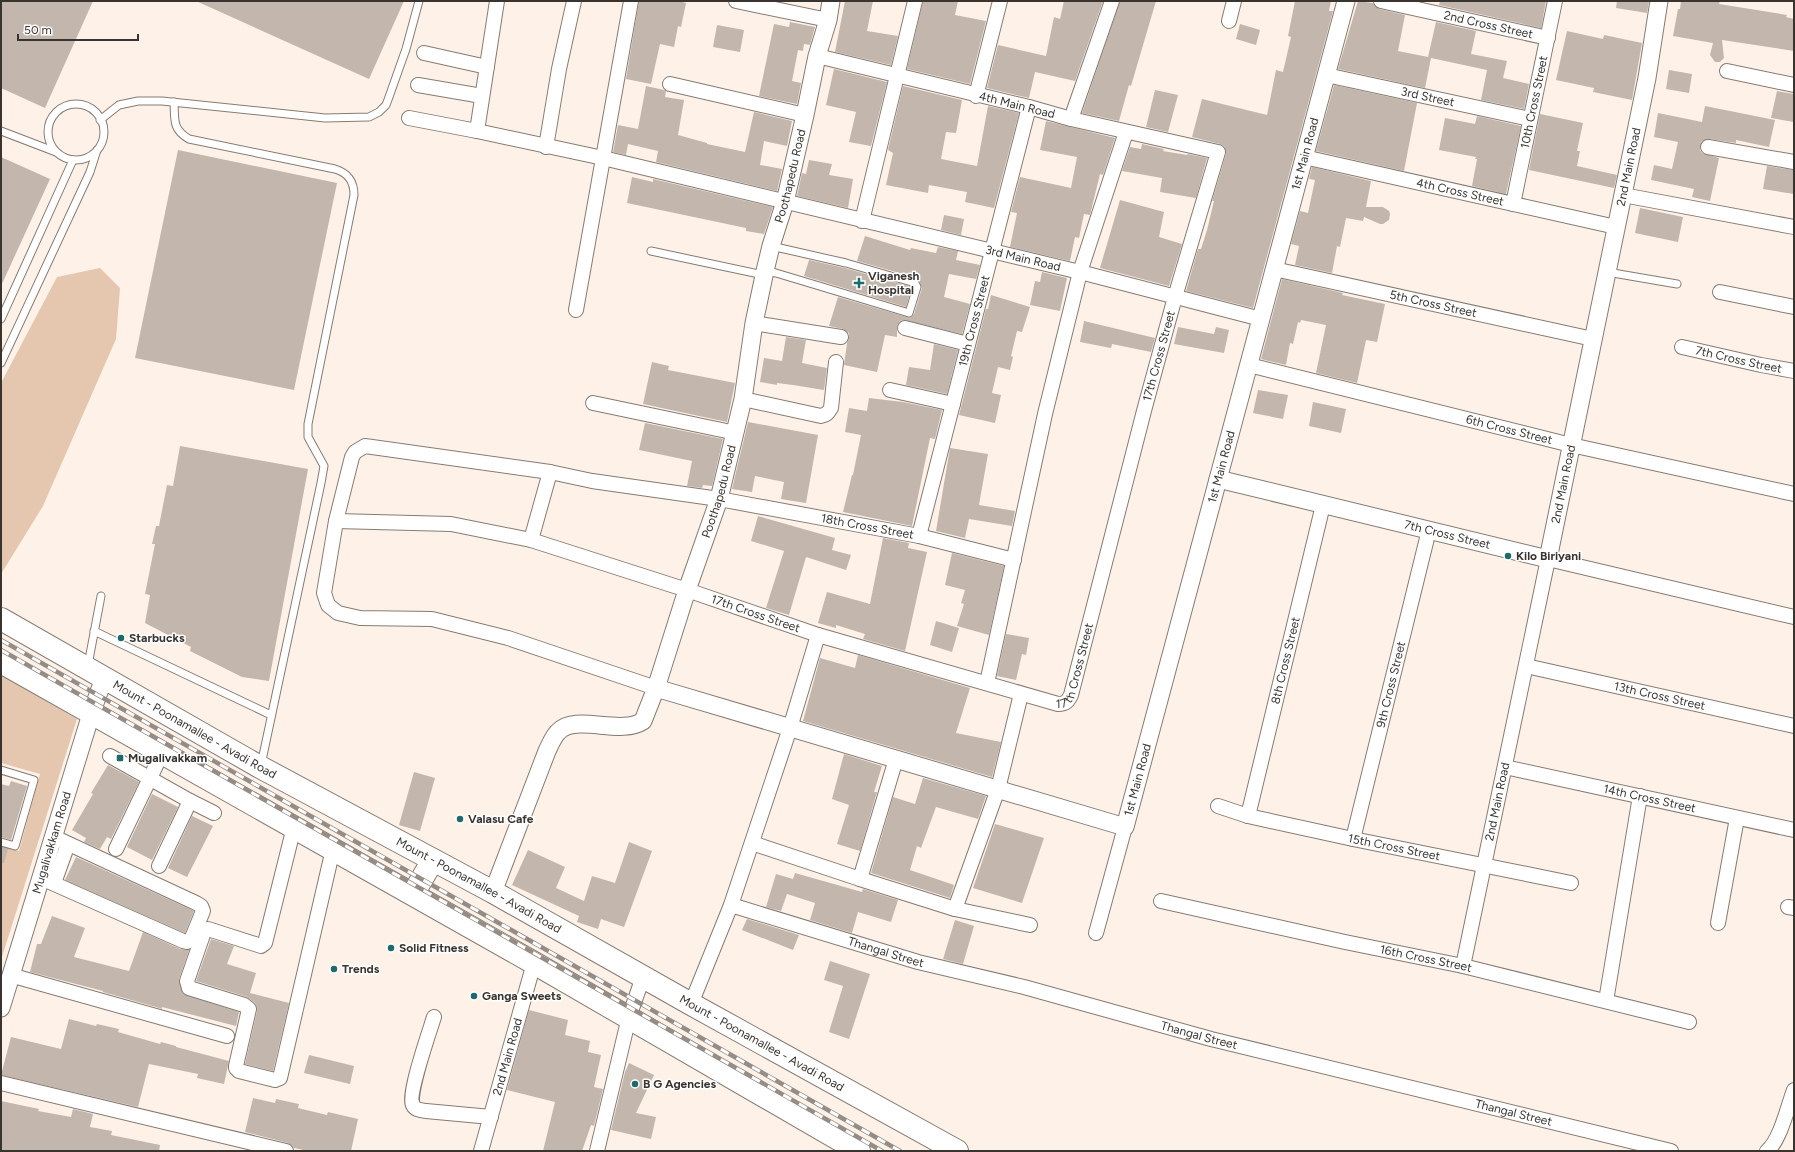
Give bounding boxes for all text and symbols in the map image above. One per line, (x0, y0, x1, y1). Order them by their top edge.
street label: 2nd Cross Street (1442, 8, 1535, 42)
scale bar (18, 16, 138, 42)
text: 50 m (24, 23, 52, 37)
street label: 10th Cross Street (1518, 54, 1551, 150)
street label: 3rd Street (1400, 84, 1456, 110)
street label: 4th Main Road (977, 89, 1057, 121)
street label: 1st Main Road (1289, 116, 1321, 192)
street label: 2nd Main Road (1614, 126, 1644, 207)
street label: Poothapedu Road (772, 128, 809, 225)
street label: 4th Cross Street (1415, 175, 1506, 209)
street label: 3rd Main Road (984, 243, 1062, 274)
place label: Viganesh Hospital (868, 269, 919, 297)
street label: 19th Cross Street (956, 274, 993, 368)
marker: Viganesh Hospital (853, 277, 865, 289)
street label: 5th Cross Street (1388, 288, 1478, 320)
street label: 17th Cross Street (1140, 309, 1178, 403)
street label: 7th Cross Street (1694, 343, 1783, 376)
street label: 6th Cross Street (1464, 412, 1554, 447)
street label: 1st Main Road (1205, 429, 1238, 505)
street label: Poothapedu Road (699, 444, 739, 540)
street label: 2nd Main Road (1549, 444, 1578, 525)
street label: 18th Cross Street (820, 511, 915, 542)
street label: 7th Cross Street (1403, 517, 1492, 552)
place label: Kilo Biriyani (1516, 549, 1581, 563)
marker: Kilo Biriyani (1503, 551, 1513, 561)
street label: 17th Cross Street (709, 592, 802, 635)
street label: 8th Cross Street (1268, 615, 1303, 705)
street label: 17th Cross Street (1056, 621, 1096, 711)
place label: Starbucks (129, 631, 185, 645)
marker: Starbucks (116, 633, 126, 643)
street label: 9th Cross Street (1374, 640, 1408, 729)
street label: Mount - Poonamallee - Avadi Road (110, 677, 279, 782)
street label: 13th Cross Street (1613, 679, 1707, 713)
street label: 1st Main Road (1121, 742, 1154, 818)
place label: Mugalivakkam (128, 751, 207, 765)
marker: Mugalivakkam (115, 753, 125, 763)
street label: 2nd Main Road (1482, 761, 1512, 842)
street label: 14th Cross Street (1602, 782, 1698, 815)
street label: Mugalivakkam Road (29, 790, 74, 895)
place label: Valasu Cafe (468, 812, 534, 826)
marker: Valasu Cafe (455, 814, 465, 824)
street label: 15th Cross Street (1347, 831, 1442, 863)
street label: Mount - Poonamallee - Avadi Road (394, 834, 564, 936)
street label: Thangal Street (846, 934, 926, 970)
place label: Solid Fitness (399, 941, 469, 955)
street label: 16th Cross Street (1379, 942, 1474, 975)
marker: Solid Fitness (386, 943, 396, 953)
place label: Trends (342, 962, 380, 976)
marker: Trends (329, 964, 339, 974)
place label: Ganga Sweets (482, 989, 562, 1003)
marker: Ganga Sweets (469, 991, 479, 1001)
street label: Mount - Poonamallee - Avadi Road (677, 992, 847, 1094)
street label: 2nd Main Road (490, 1016, 525, 1097)
street label: Thangal Street (1159, 1018, 1239, 1052)
place label: B G Agencies (643, 1077, 716, 1091)
marker: B G Agencies (630, 1079, 640, 1089)
street label: Thangal Street (1474, 1097, 1554, 1129)

